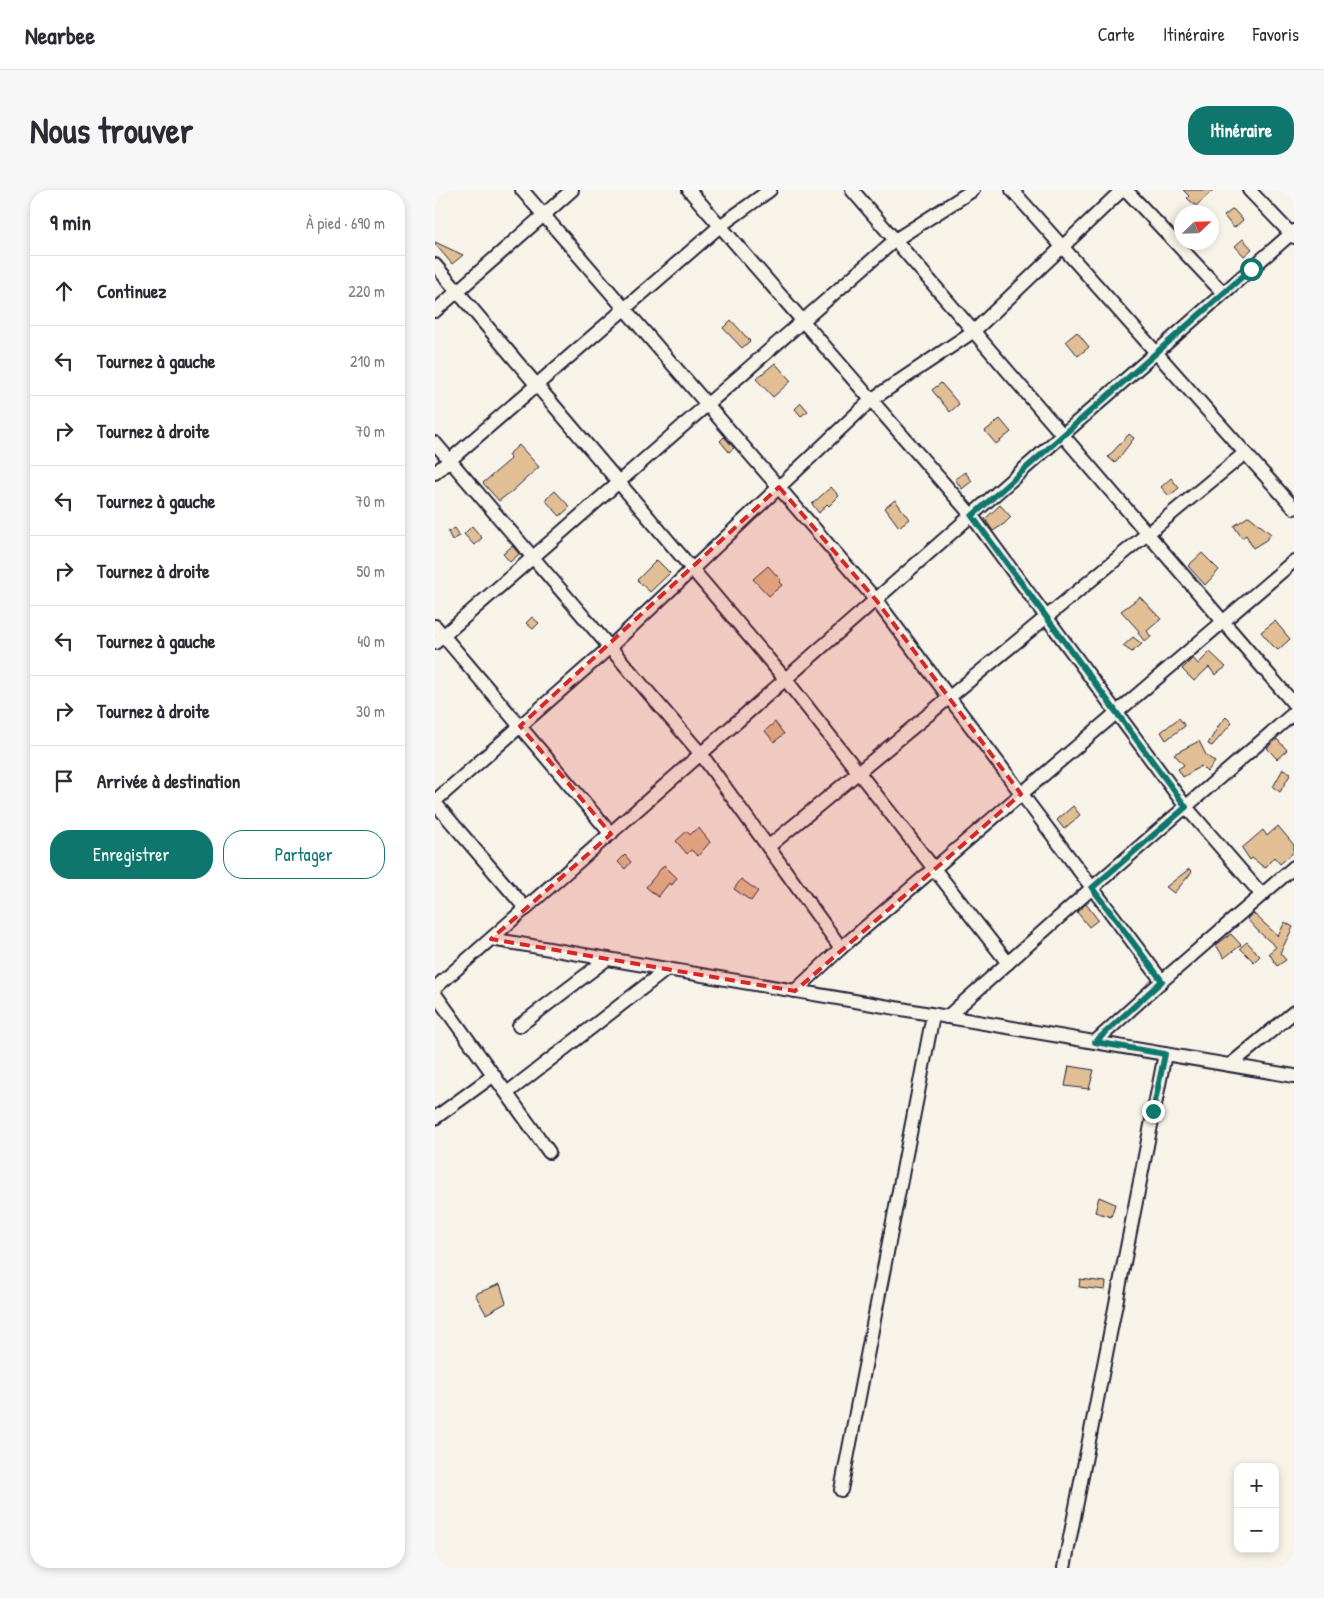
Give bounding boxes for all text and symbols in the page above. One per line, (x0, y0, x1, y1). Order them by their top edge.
text: Nearbee (25, 19, 95, 51)
text: Carte (1098, 22, 1135, 47)
text: Itinéraire (1163, 22, 1225, 47)
text: Favoris (1253, 22, 1299, 47)
button: Itinéraire (1188, 106, 1294, 155)
text: Nous trouver (30, 107, 193, 154)
north arrow (1174, 205, 1219, 250)
text: 9 min (50, 208, 91, 237)
text: À pied · 690 m (306, 212, 385, 234)
route start (1240, 258, 1263, 281)
icon: ahead (50, 277, 78, 305)
text: Continuez (97, 278, 166, 304)
text: 220 m (348, 280, 385, 302)
icon: left (50, 347, 78, 375)
text: Tournez à gauche (97, 348, 215, 374)
text: 210 m (350, 350, 385, 372)
icon: right (50, 417, 78, 445)
text: Tournez à droite (97, 418, 210, 444)
text: 70 m (355, 420, 385, 442)
icon: left (50, 487, 78, 515)
text: Tournez à gauche (97, 488, 215, 514)
text: 70 m (355, 490, 385, 512)
icon: right (50, 557, 78, 585)
text: Tournez à droite (97, 558, 210, 584)
text: 50 m (357, 560, 385, 582)
icon: left (50, 627, 78, 655)
text: Tournez à gauche (97, 628, 215, 654)
text: 40 m (357, 630, 385, 652)
icon: right (50, 697, 78, 725)
text: Tournez à droite (97, 698, 210, 724)
text: 30 m (356, 700, 385, 722)
icon: arrive (50, 767, 78, 795)
text: Arrivée à destination (97, 768, 240, 794)
button: Enregistrer (50, 830, 213, 879)
button: Partager (223, 830, 385, 879)
route end (1142, 1100, 1165, 1123)
map controls (1234, 1463, 1279, 1553)
button: + (1234, 1463, 1279, 1508)
button: − (1234, 1508, 1279, 1553)

